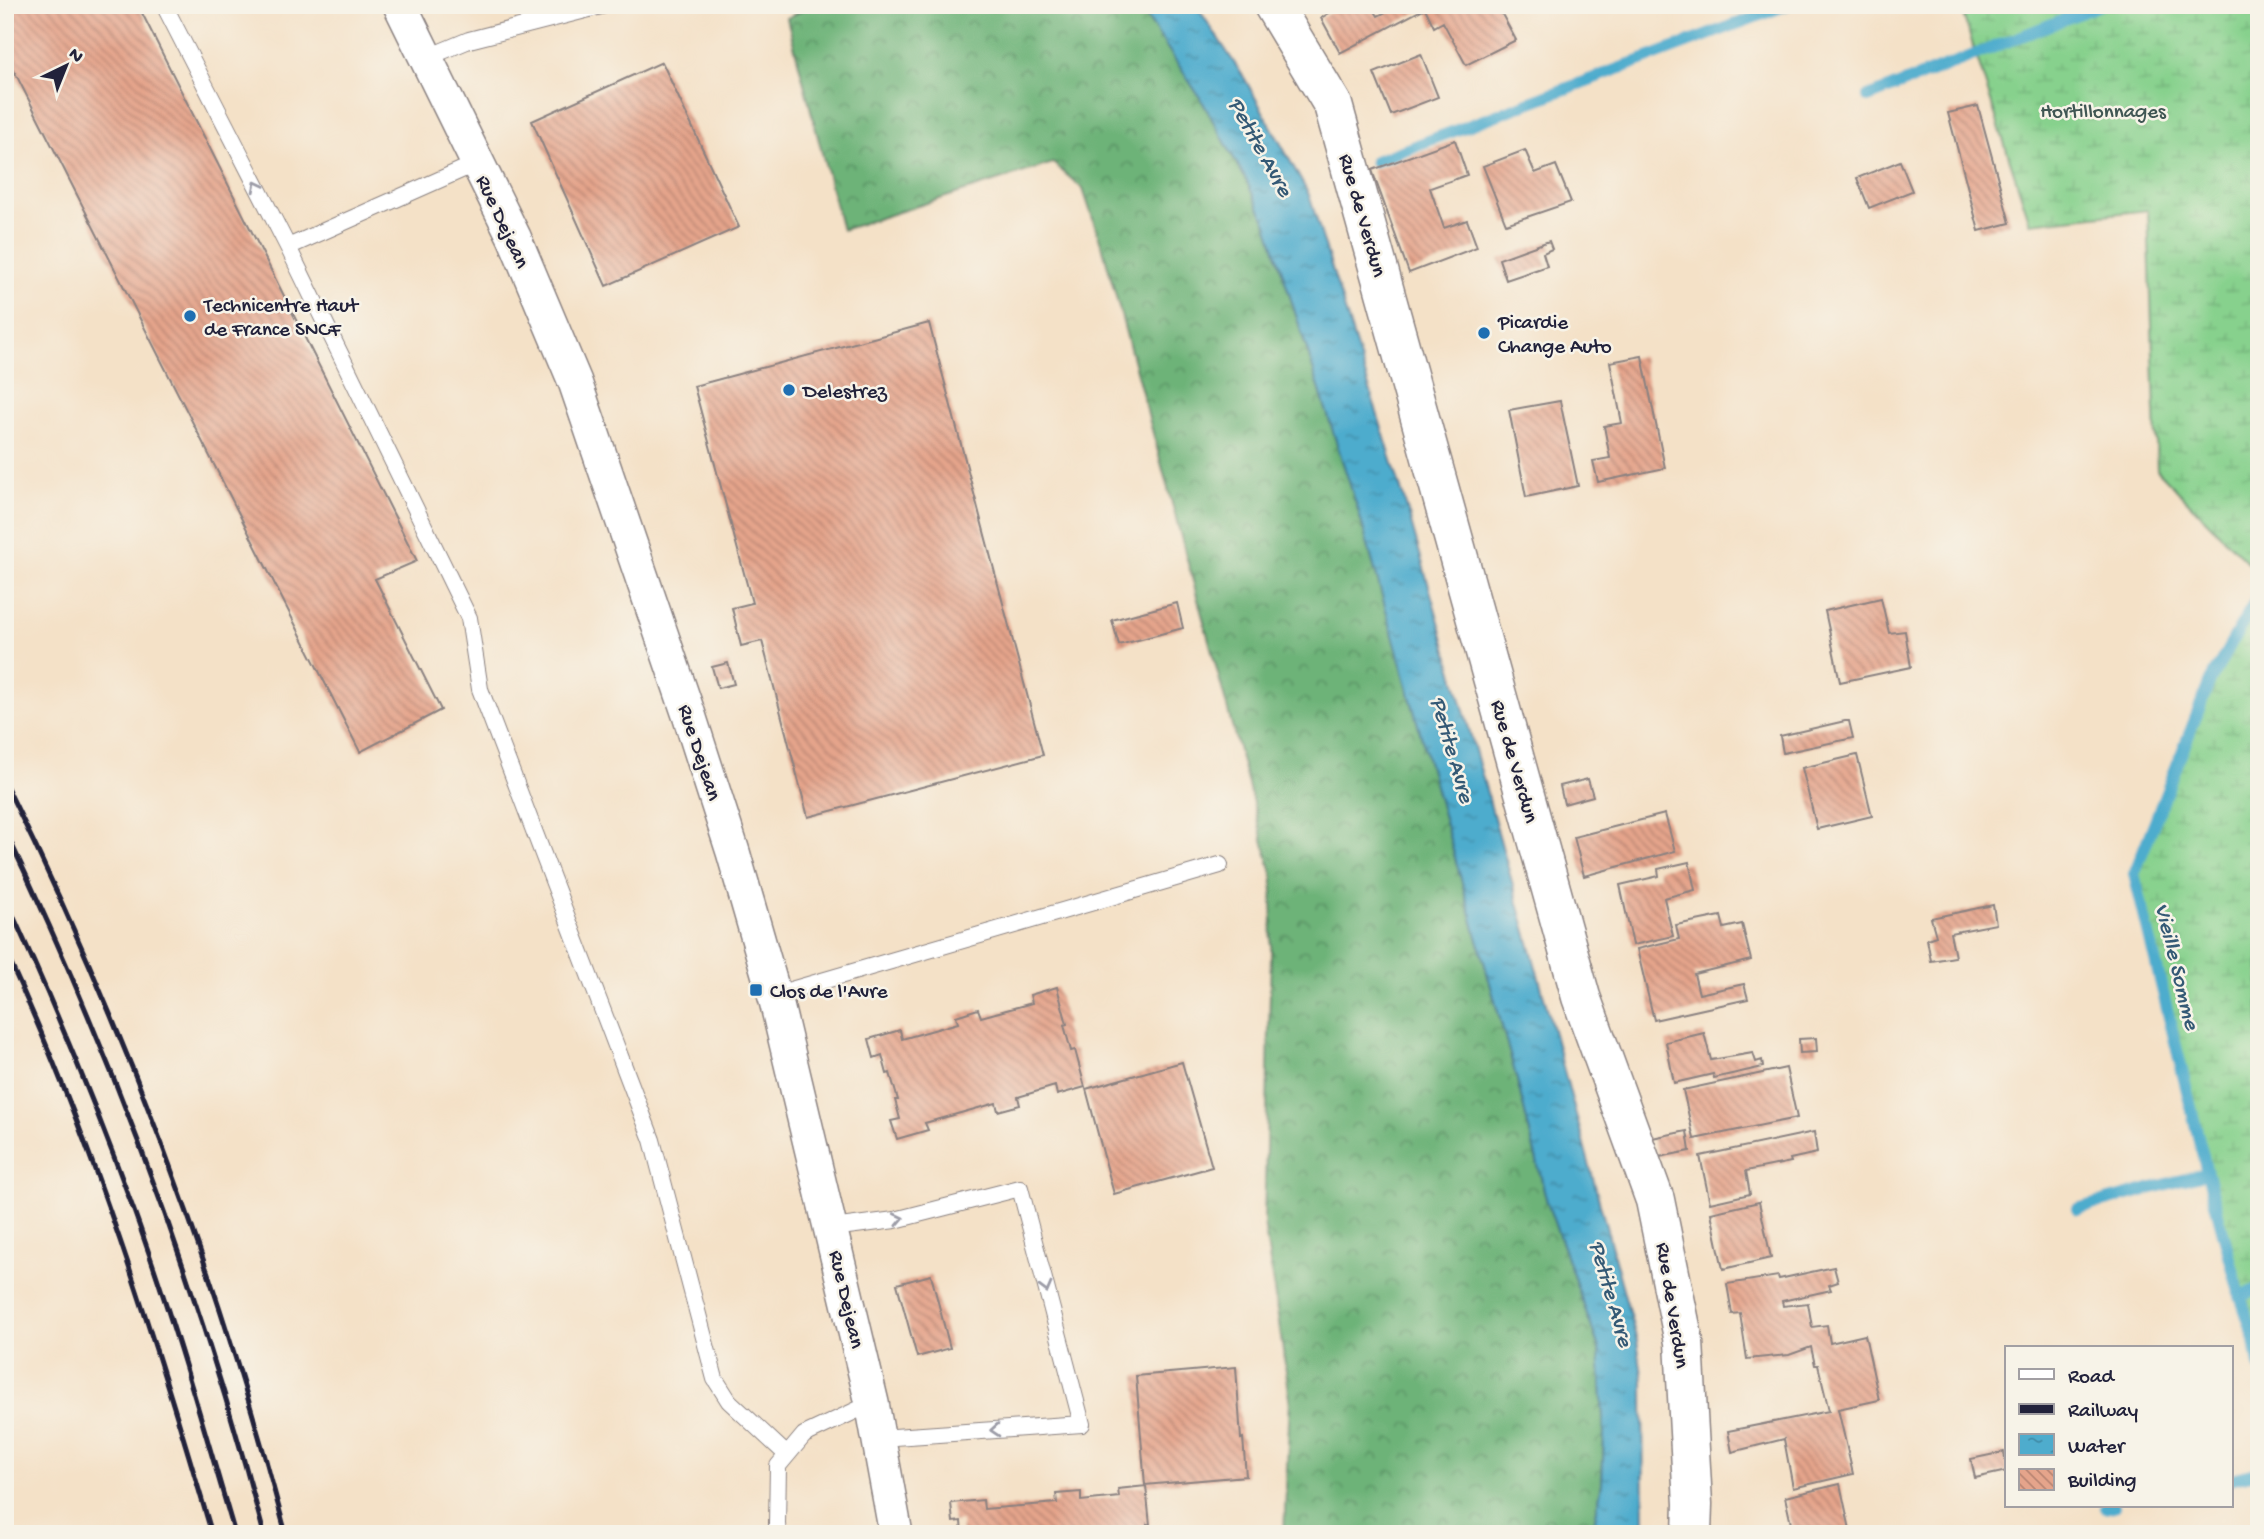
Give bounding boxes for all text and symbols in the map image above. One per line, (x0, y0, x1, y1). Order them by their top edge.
north arrow (32, 32, 102, 102)
text: N (63, 43, 88, 69)
water label: Petite Avre (1221, 93, 1298, 203)
park label: Hortillonnages (2040, 101, 2167, 126)
street label: Rue de Verdun (1331, 152, 1390, 280)
street label: Rue Dejean (468, 172, 533, 273)
one-way arrow (251, 181, 265, 193)
place label: Technicentre Haut de France SNCF (203, 295, 360, 344)
marker: Technicentre Haut de France SNCF (182, 308, 198, 324)
place label: Picardie Change Auto (1497, 312, 1612, 361)
marker: Picardie Change Auto (1476, 325, 1492, 341)
place label: Delestrez (801, 381, 888, 406)
marker: Delestrez (781, 382, 797, 398)
water label: Petite Avre (1423, 694, 1479, 807)
street label: Rue de Verdun (1483, 698, 1542, 826)
street label: Rue Dejean (670, 702, 725, 804)
water label: Vieille Somme (2147, 901, 2205, 1034)
place label: Clos de l'Avre (770, 981, 889, 1006)
marker: Clos de l'Avre (748, 982, 764, 998)
one-way arrow (893, 1212, 905, 1227)
water label: Petite Avre (1582, 1238, 1638, 1351)
street label: Rue de Verdun (1648, 1241, 1693, 1370)
street label: Rue Dejean (821, 1248, 868, 1351)
one-way arrow (1038, 1282, 1052, 1294)
legend (2005, 1346, 2232, 1508)
text: Road (2068, 1366, 2116, 1391)
text: Railway (2068, 1400, 2138, 1425)
one-way arrow (990, 1422, 1001, 1437)
text: Water (2068, 1436, 2126, 1461)
text: Building (2067, 1470, 2137, 1495)

